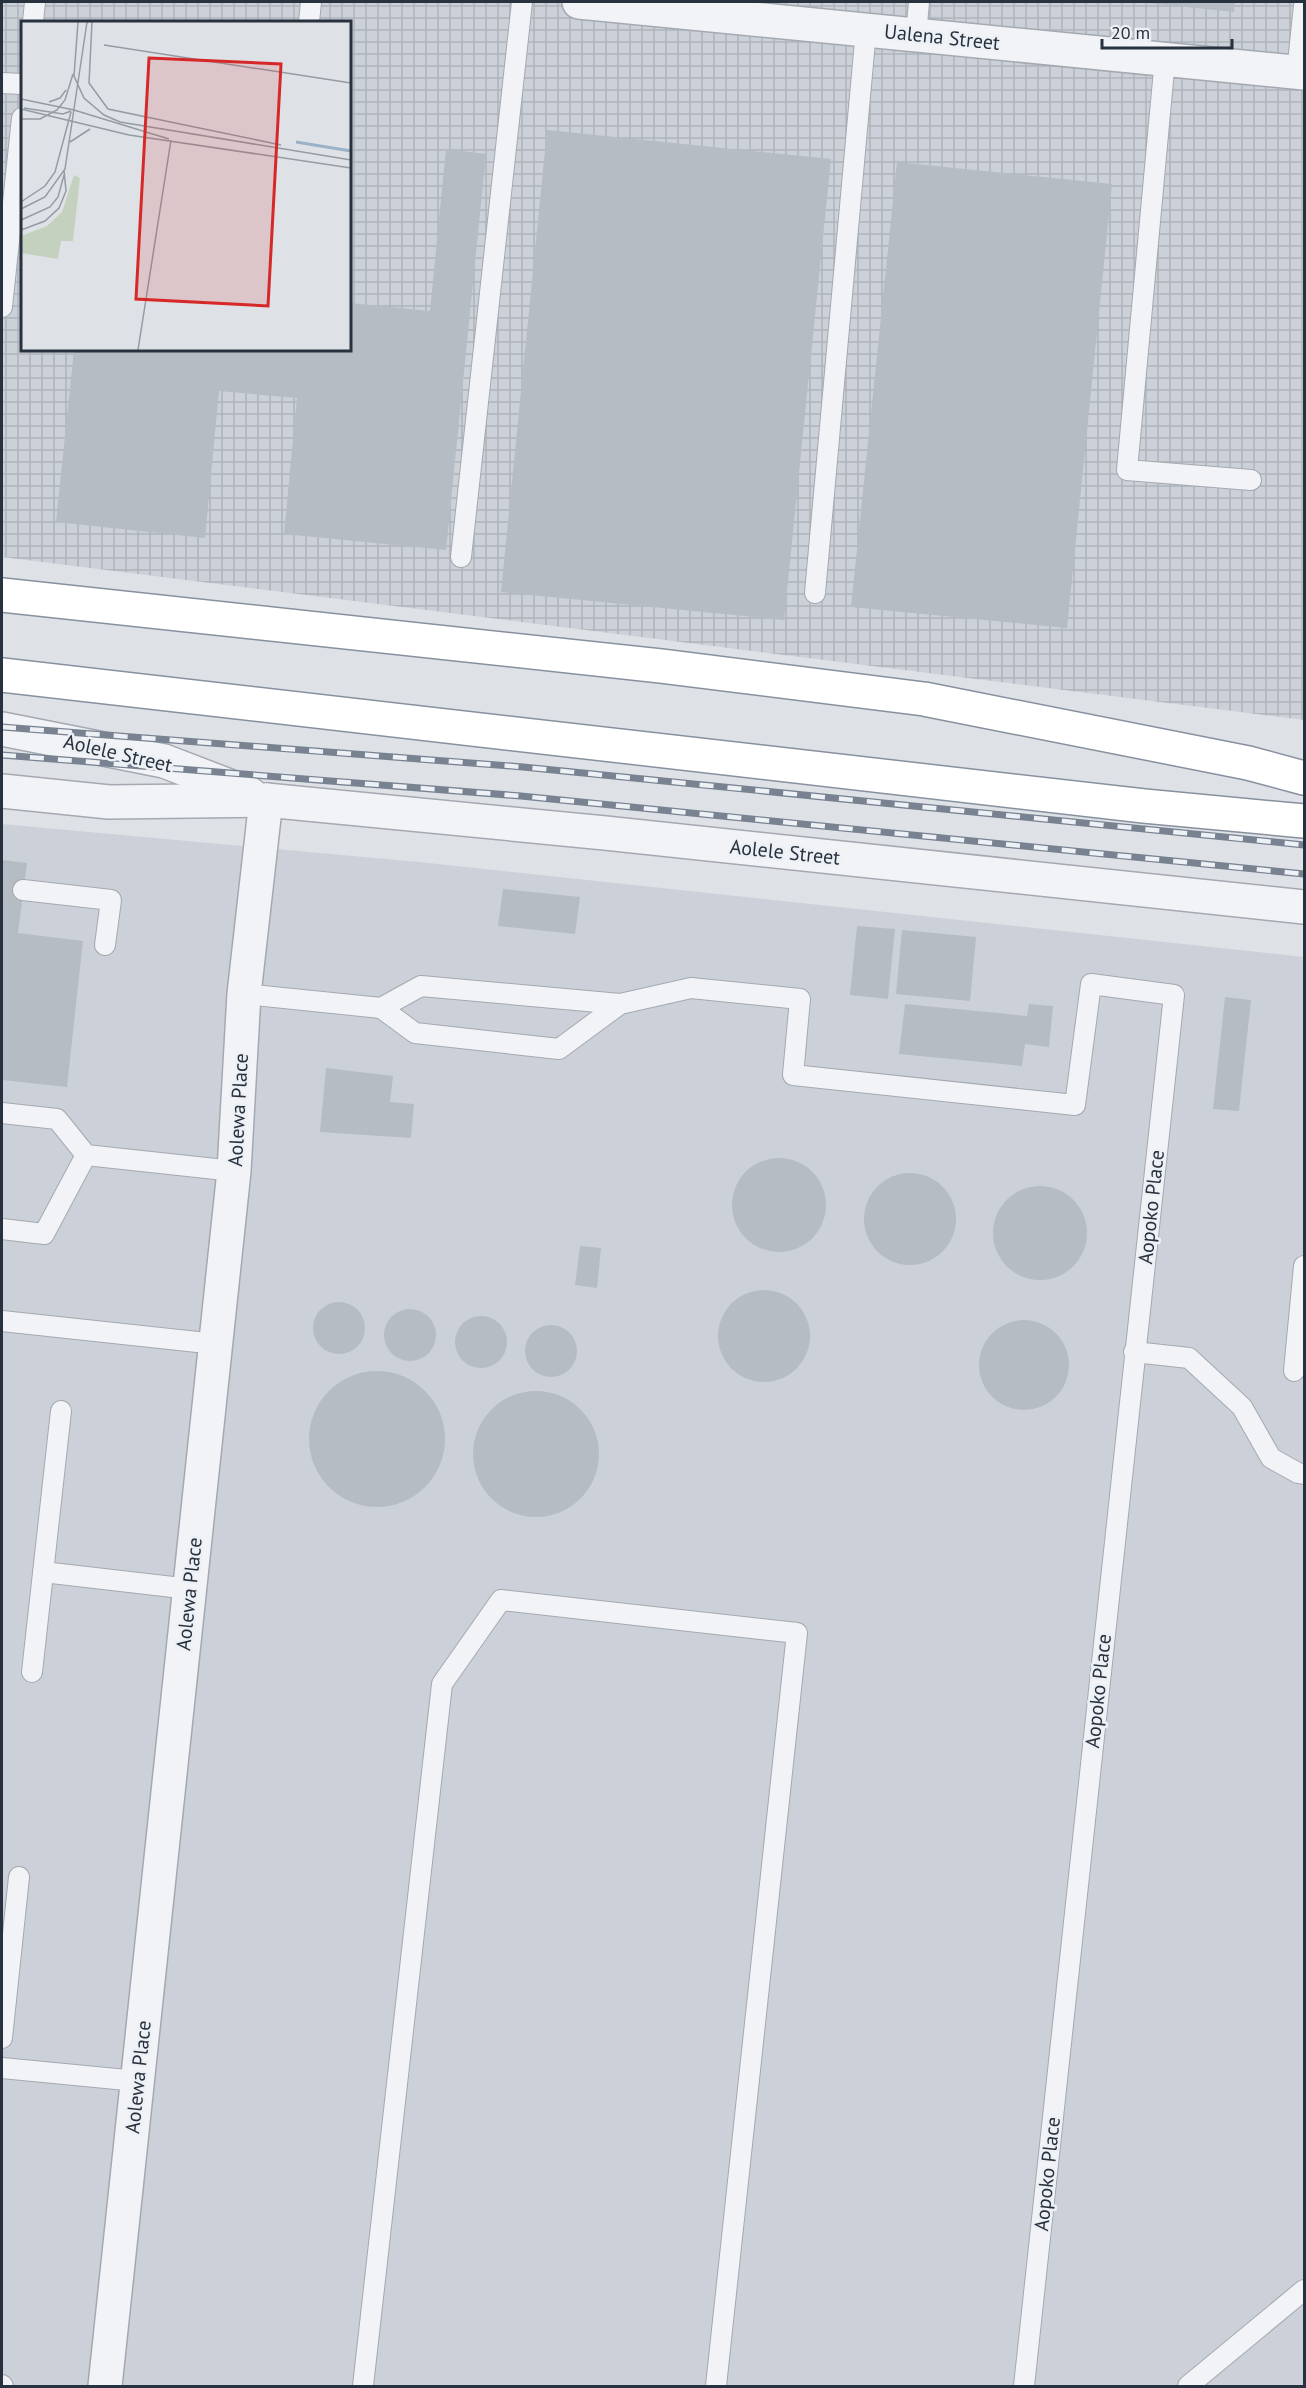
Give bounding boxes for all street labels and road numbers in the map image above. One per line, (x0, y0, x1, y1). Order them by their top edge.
street label: Ualena Street (883, 18, 1001, 56)
street label: Aolele Street (61, 728, 175, 778)
street label: Aolele Street (729, 833, 842, 871)
street label: Aolewa Place (222, 1053, 254, 1167)
street label: Aopoko Place (1132, 1149, 1170, 1265)
street label: Aolewa Place (170, 1536, 208, 1652)
street label: Aopoko Place (1079, 1633, 1117, 1749)
street label: Aolewa Place (119, 2019, 157, 2135)
street label: Aopoko Place (1028, 2116, 1066, 2232)

